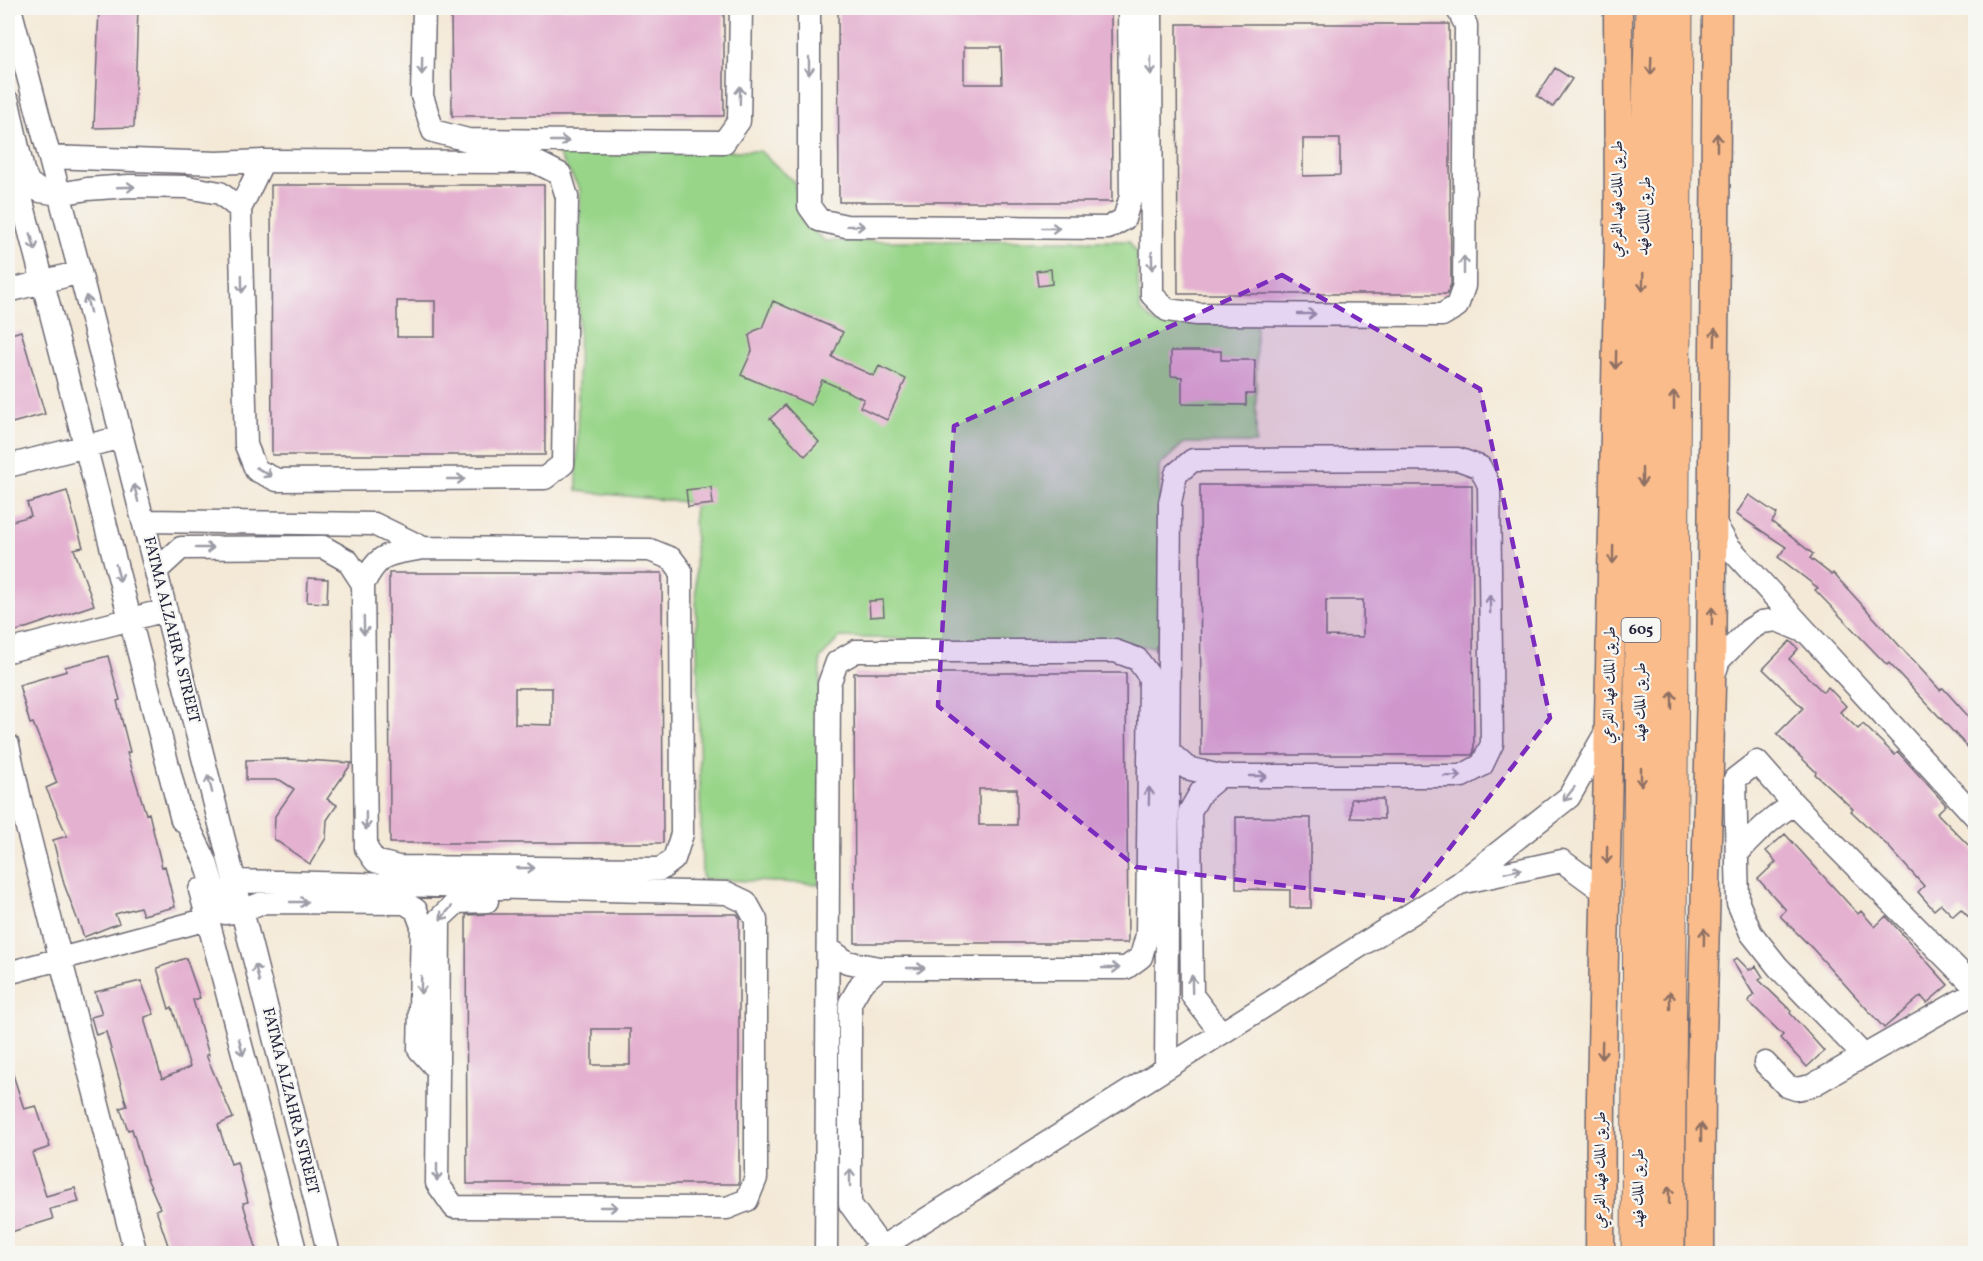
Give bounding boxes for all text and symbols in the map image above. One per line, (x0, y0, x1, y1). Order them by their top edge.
one-way arrow (417, 55, 428, 75)
one-way arrow (803, 55, 815, 75)
one-way arrow (1145, 55, 1157, 75)
one-way arrow (1645, 55, 1656, 75)
one-way arrow (734, 85, 746, 105)
one-way arrow (1711, 133, 1723, 153)
one-way arrow (550, 135, 570, 147)
street label: طريق الملك فهد الفرعي (1607, 140, 1629, 258)
street label: طريق الملك فهد (1633, 176, 1657, 256)
one-way arrow (116, 181, 136, 192)
one-way arrow (845, 220, 865, 232)
one-way arrow (1040, 222, 1060, 234)
one-way arrow (27, 232, 39, 251)
one-way arrow (1146, 250, 1157, 270)
one-way arrow (1459, 255, 1470, 275)
one-way arrow (1637, 271, 1649, 291)
one-way arrow (236, 274, 247, 294)
one-way arrow (82, 295, 94, 314)
one-way arrow (1296, 308, 1316, 320)
one-way arrow (1709, 328, 1721, 348)
one-way arrow (1611, 349, 1622, 369)
one-way arrow (1668, 391, 1680, 411)
one-way arrow (255, 466, 272, 478)
one-way arrow (1636, 466, 1648, 486)
one-way arrow (446, 473, 466, 485)
one-way arrow (130, 484, 142, 503)
street label: FATMA ALZAHRA STREET (137, 534, 205, 726)
one-way arrow (195, 542, 215, 554)
one-way arrow (1607, 544, 1619, 564)
one-way arrow (113, 563, 125, 582)
one-way arrow (1484, 595, 1496, 615)
one-way arrow (1706, 607, 1717, 627)
one-way arrow (358, 615, 370, 635)
road number: 605 (1622, 618, 1660, 642)
street label: طريق الملك فهد الفرعي (1598, 626, 1622, 744)
street label: طريق الملك فهد (1630, 662, 1652, 742)
one-way arrow (1666, 691, 1678, 711)
one-way arrow (1635, 766, 1647, 786)
one-way arrow (1247, 770, 1267, 782)
one-way arrow (1442, 770, 1462, 782)
one-way arrow (203, 775, 215, 794)
one-way arrow (1143, 786, 1155, 806)
one-way arrow (1563, 786, 1576, 802)
one-way arrow (360, 810, 372, 830)
one-way arrow (1601, 844, 1613, 864)
one-way arrow (515, 862, 535, 874)
one-way arrow (1503, 865, 1522, 877)
one-way arrow (288, 896, 308, 908)
one-way arrow (439, 906, 453, 921)
one-way arrow (1699, 928, 1710, 948)
one-way arrow (906, 962, 926, 974)
one-way arrow (1101, 962, 1121, 974)
one-way arrow (251, 964, 263, 983)
one-way arrow (415, 974, 426, 994)
one-way arrow (1186, 975, 1198, 995)
one-way arrow (1665, 991, 1676, 1011)
street label: FATMA ALZAHRA STREET (256, 1005, 324, 1197)
one-way arrow (236, 1037, 247, 1056)
one-way arrow (1597, 1039, 1608, 1059)
street label: طريق الملك فهد الفرعي (1590, 1111, 1612, 1229)
one-way arrow (1695, 1123, 1707, 1143)
street label: طريق الملك فهد (1628, 1148, 1650, 1228)
one-way arrow (431, 1162, 443, 1182)
one-way arrow (844, 1168, 856, 1188)
one-way arrow (1663, 1186, 1675, 1206)
one-way arrow (599, 1202, 619, 1213)

